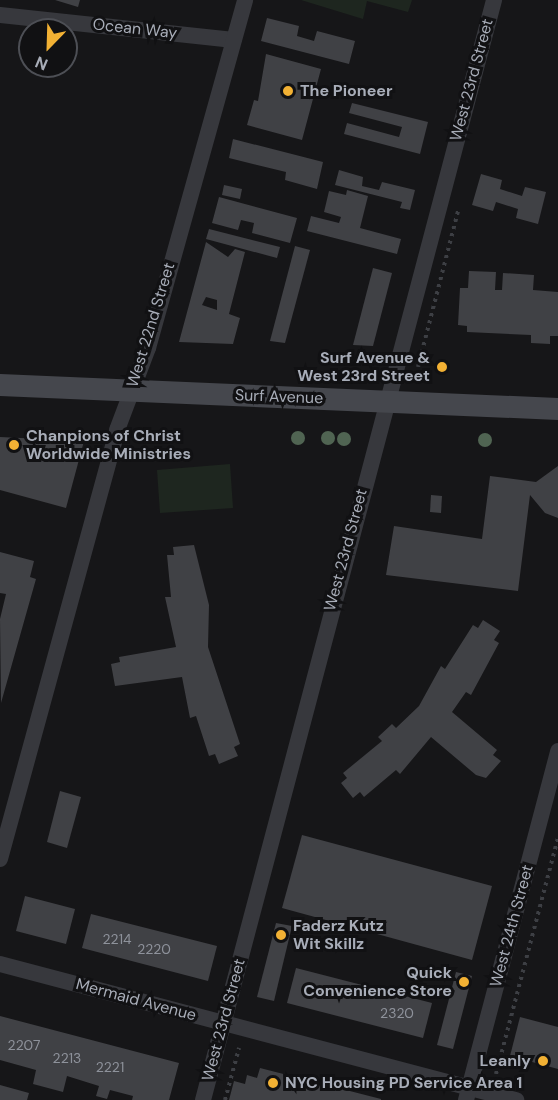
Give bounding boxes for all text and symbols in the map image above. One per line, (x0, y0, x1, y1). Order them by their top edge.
street label: Ocean Way (92, 15, 178, 43)
street label: West 23rd Street (446, 17, 498, 143)
north arrow (18, 18, 78, 78)
text: N (32, 51, 51, 75)
place label: The Pioneer (300, 81, 392, 101)
marker: The Pioneer (281, 84, 295, 98)
street label: West 22nd Street (123, 260, 179, 390)
place label: Surf Avenue & West 23rd Street (297, 348, 430, 386)
marker: Surf Avenue & West 23rd Street (435, 360, 449, 374)
street label: Surf Avenue (234, 386, 324, 408)
place label: Chanpions of Christ Worldwide Ministries (26, 426, 191, 464)
marker: Chanpions of Christ Worldwide Ministries (7, 438, 21, 452)
street label: West 23rd Street (320, 487, 372, 613)
street label: West 24th Street (486, 863, 538, 989)
place label: Faderz Kutz Wit Skillz (293, 916, 384, 954)
marker: Faderz Kutz Wit Skillz (274, 928, 288, 942)
house number: 2214 (103, 931, 131, 947)
house number: 2220 (137, 941, 171, 957)
street label: West 23rd Street (198, 957, 250, 1083)
place label: Quick Convenience Store (303, 963, 452, 1001)
street label: Mermaid Avenue (74, 975, 198, 1025)
marker: Quick Convenience Store (457, 975, 471, 989)
house number: 2320 (380, 1005, 414, 1021)
house number: 2207 (8, 1037, 40, 1053)
house number: 2213 (53, 1050, 81, 1066)
place label: Leanly (480, 1051, 531, 1071)
marker: Leanly (536, 1054, 550, 1068)
house number: 2221 (96, 1059, 124, 1075)
place label: NYC Housing PD Service Area 1 (285, 1073, 522, 1093)
marker: NYC Housing PD Service Area 1 (266, 1076, 280, 1090)

